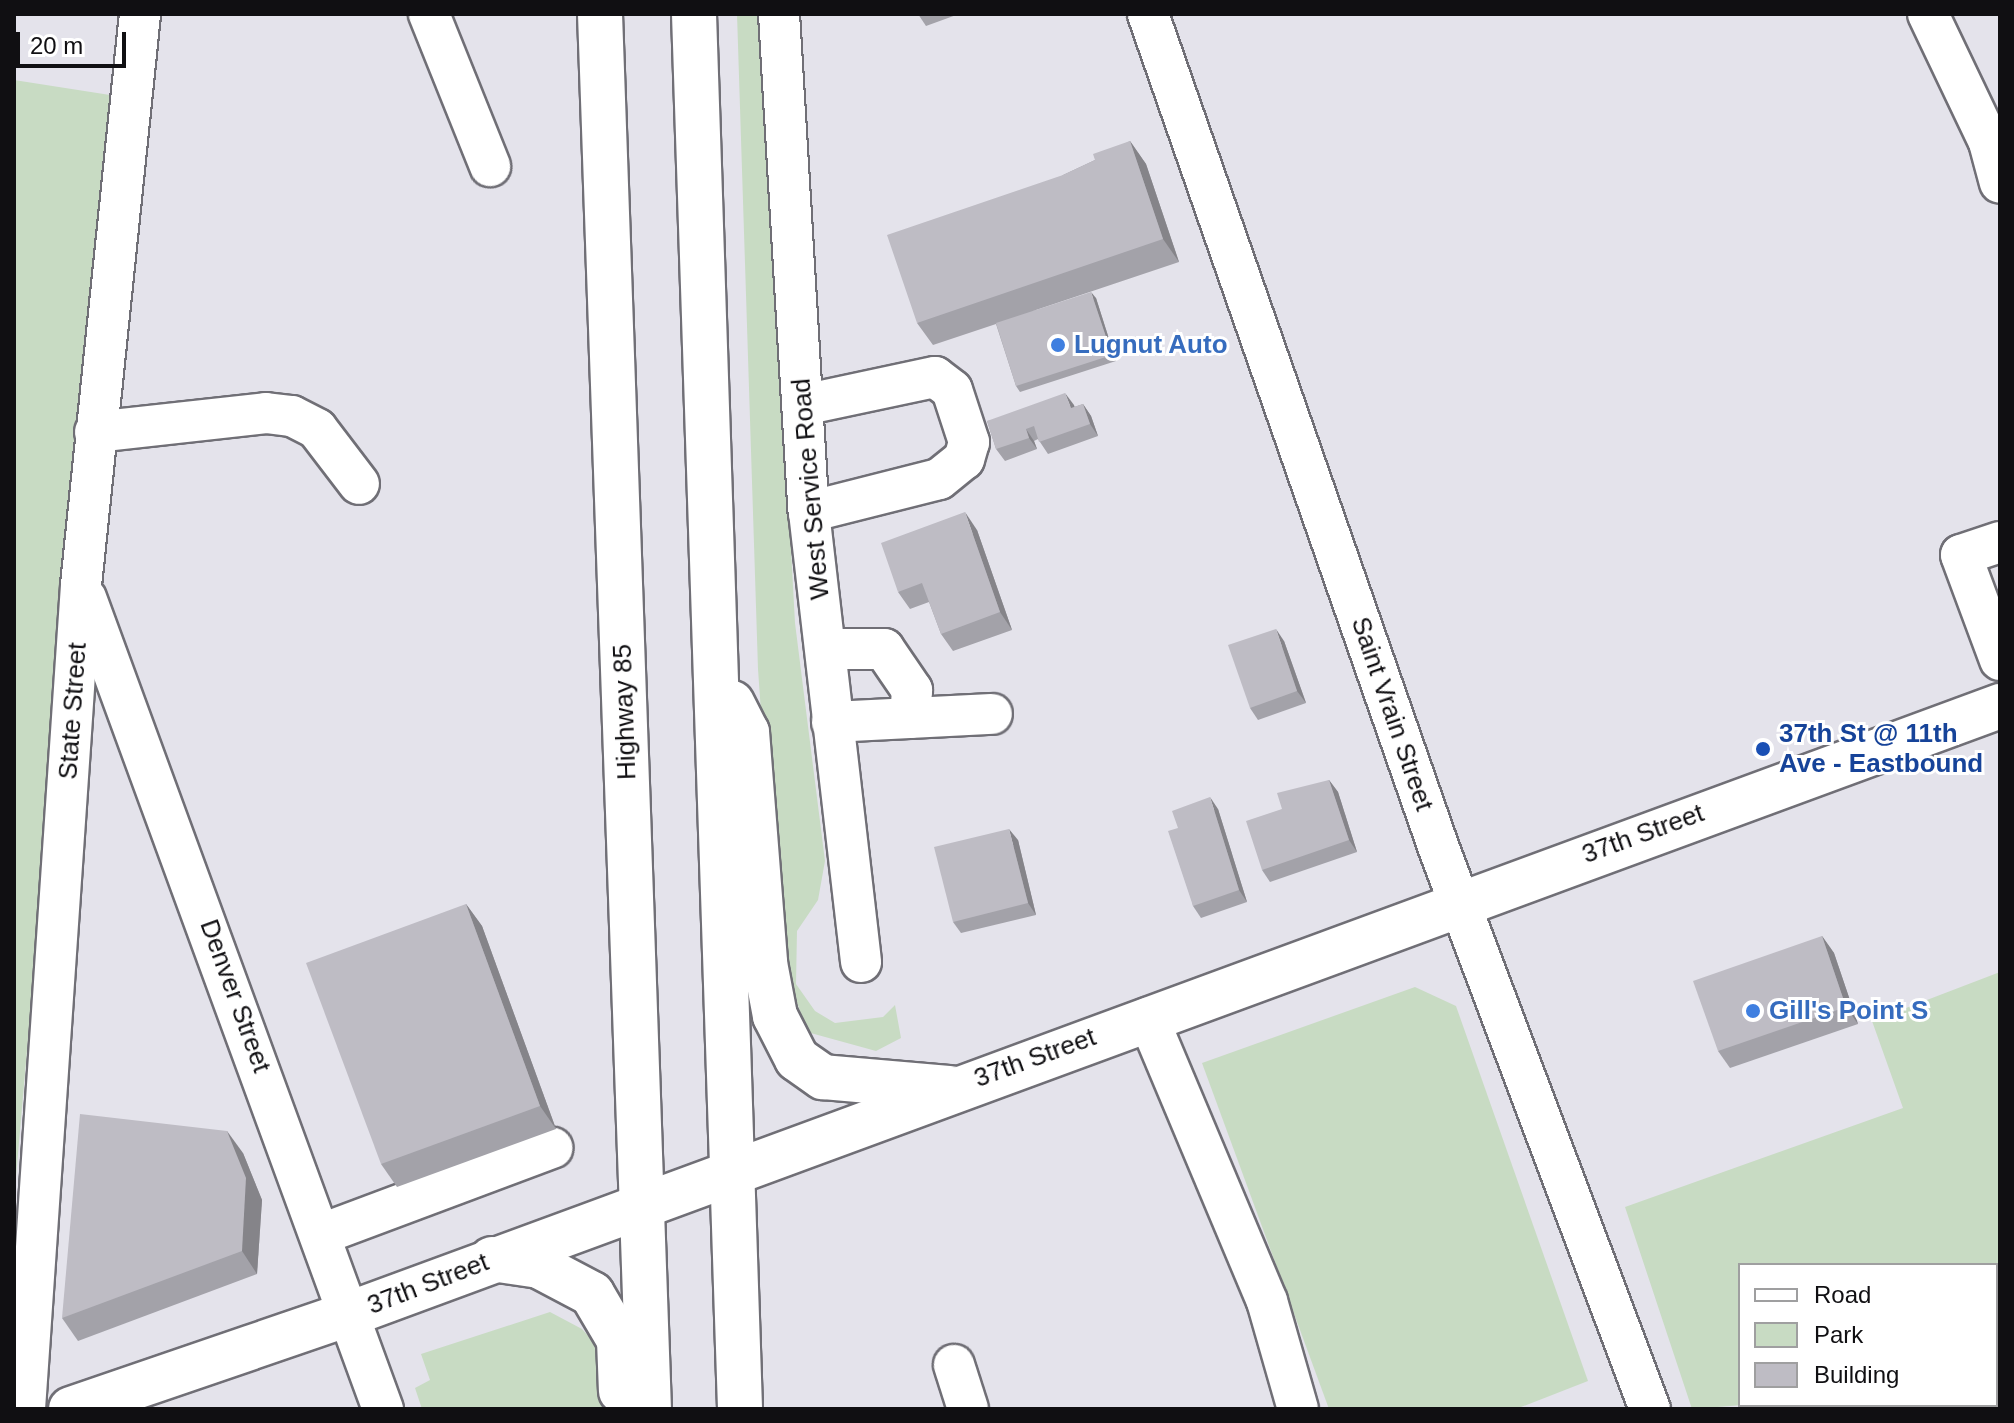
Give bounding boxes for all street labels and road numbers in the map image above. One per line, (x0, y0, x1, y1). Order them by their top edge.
street label: West Service Road (786, 377, 836, 601)
street label: Saint Vrain Street (1344, 613, 1440, 815)
street label: State Street (53, 641, 93, 781)
street label: Highway 85 (607, 644, 643, 780)
street label: 37th Street (1578, 798, 1708, 870)
street label: Denver Street (193, 915, 277, 1077)
street label: 37th Street (970, 1022, 1100, 1094)
street label: 37th Street (363, 1247, 493, 1321)

